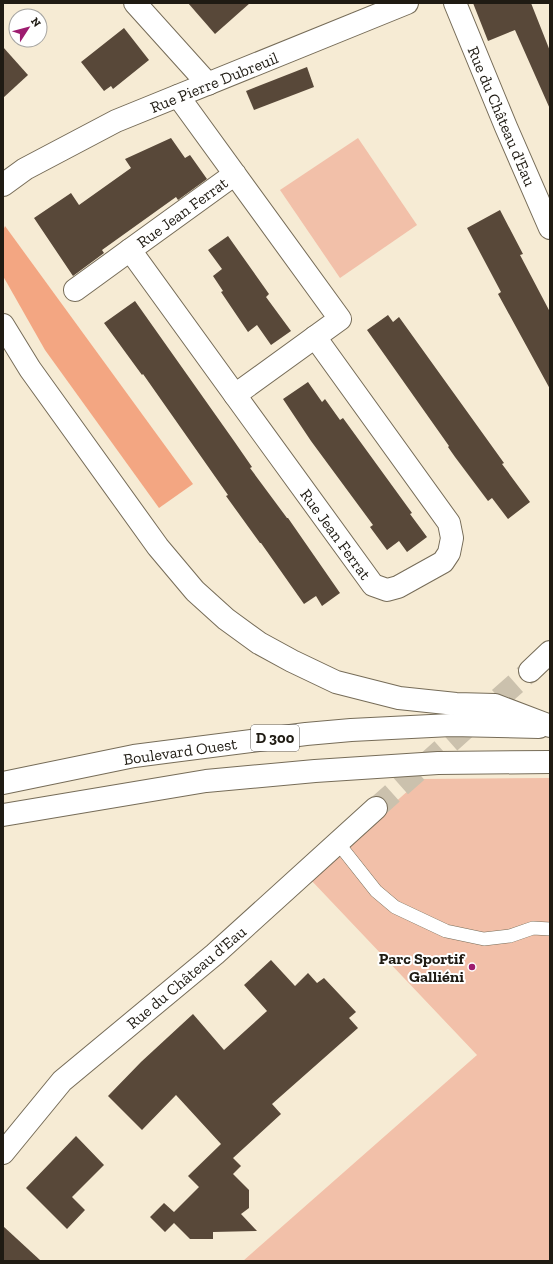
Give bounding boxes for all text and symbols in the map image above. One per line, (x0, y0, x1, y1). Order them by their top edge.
north arrow (8, 8, 48, 48)
text: N (28, 15, 44, 30)
street label: Rue du Château d'Eau (463, 43, 540, 189)
street label: Rue Pierre Dubreuil (147, 48, 281, 117)
street label: Rue Jean Ferrat (133, 173, 232, 252)
street label: Rue Jean Ferrat (296, 485, 375, 584)
road number: D 300 (251, 725, 299, 751)
street label: Boulevard Ouest (122, 734, 238, 769)
street label: Rue du Château d'Eau (123, 922, 250, 1033)
place label: Parc Sportif Galliéni (379, 949, 466, 986)
marker: Parc Sportif Galliéni (467, 962, 477, 972)

